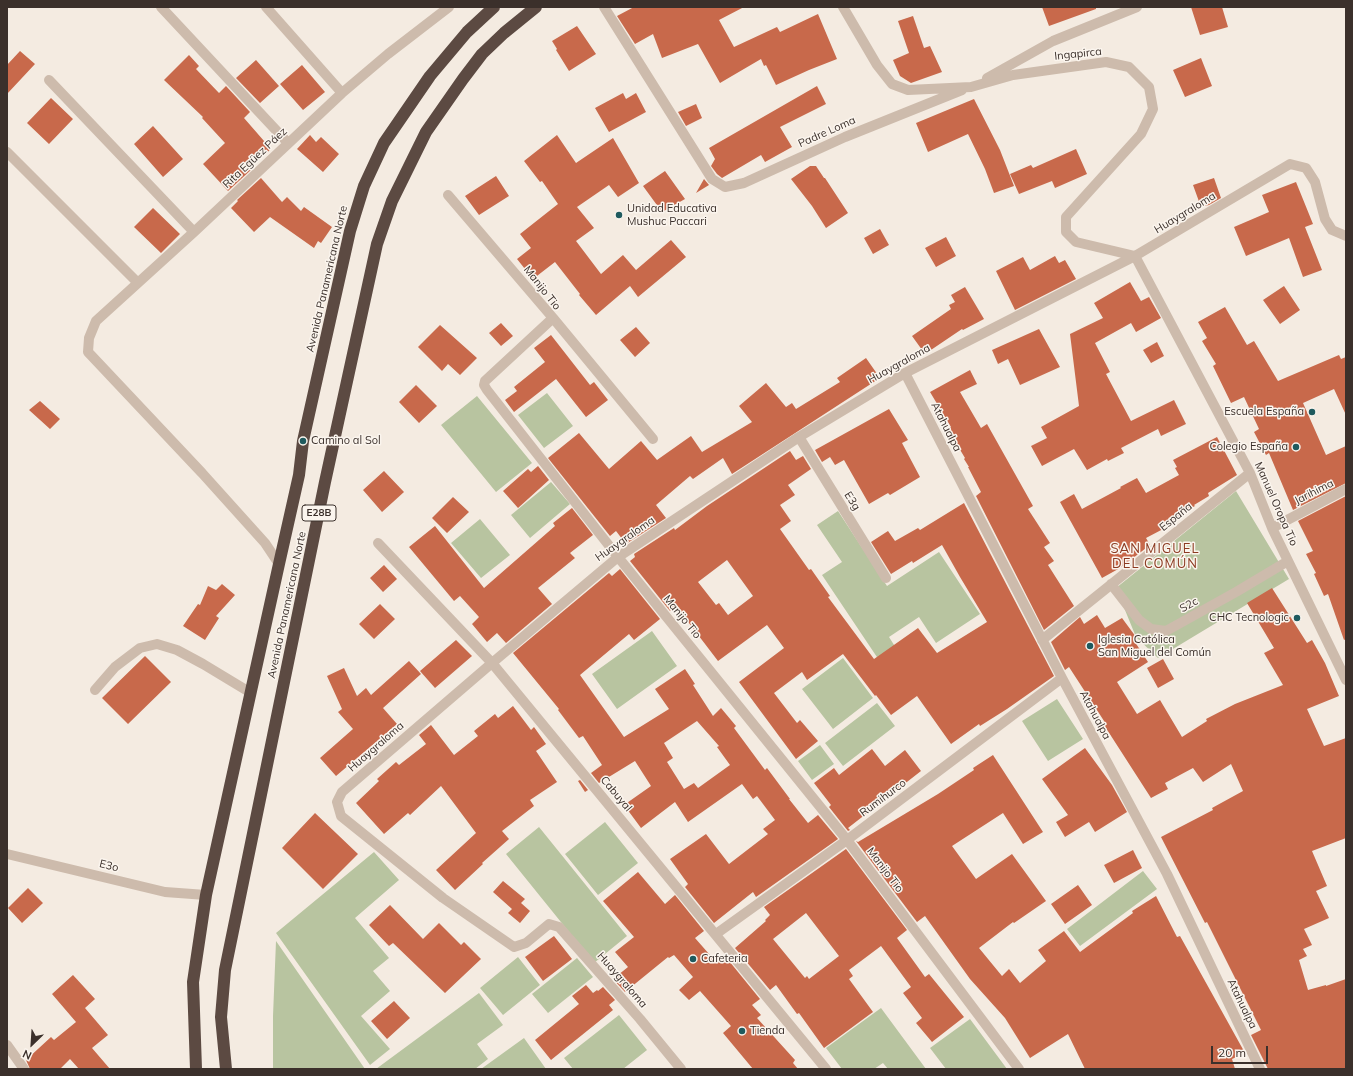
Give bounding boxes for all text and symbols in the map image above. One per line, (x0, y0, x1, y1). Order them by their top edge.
street label: Ingapirca (1054, 45, 1102, 63)
street label: Padre Loma (796, 113, 858, 151)
street label: Rita Egüez Páez (220, 125, 290, 191)
street label: Huaygraloma (1152, 189, 1218, 237)
place label: Unidad Educativa Mushuc Paccari (627, 202, 717, 228)
street label: Avenida Panamericana Norte (304, 204, 350, 354)
marker: Unidad Educativa Mushuc Paccari (614, 210, 624, 220)
street label: Manijo Tio (521, 263, 563, 313)
street label: Huaygraloma (865, 341, 933, 387)
street label: Atahualpa (928, 400, 964, 454)
place label: Escuela España (1224, 405, 1304, 419)
marker: Escuela España (1307, 407, 1317, 417)
place label: Camino al Sol (311, 434, 381, 448)
marker: Camino al Sol (298, 436, 308, 446)
place label: Colegio España (1209, 440, 1288, 454)
marker: Colegio España (1291, 442, 1301, 452)
street label: Manuel Oropa Tio (1252, 460, 1300, 548)
street label: Jarihima (1292, 477, 1336, 507)
street label: E3g (841, 489, 863, 513)
street label: España (1157, 500, 1195, 534)
road number: E28B (302, 505, 336, 521)
street label: Huaygraloma (593, 514, 657, 564)
street label: Avenida Panamericana Norte (265, 530, 309, 680)
district label: SAN MIGUEL DEL COMÚN (1111, 541, 1199, 572)
street label: Manijo Tio (660, 592, 704, 642)
street label: S2c (1178, 595, 1200, 615)
place label: CHC Tecnologic (1209, 611, 1289, 625)
marker: CHC Tecnologic (1292, 613, 1302, 623)
place label: Iglesia Católica San Miguel del Común (1098, 633, 1211, 659)
marker: Iglesia Católica San Miguel del Común (1085, 641, 1095, 651)
street label: Atahualpa (1077, 688, 1113, 742)
street label: Huaygraloma (345, 719, 407, 775)
street label: Cabuyal (597, 774, 635, 814)
street label: Rumihurco (857, 776, 909, 820)
street label: Manijo Tio (864, 845, 906, 895)
street label: E3o (98, 857, 120, 875)
street label: Huaygraloma (594, 949, 650, 1011)
place label: Cafeteria (701, 952, 747, 966)
marker: Cafeteria (688, 954, 698, 964)
street label: Atahualpa (1224, 977, 1260, 1031)
north arrow (12, 1024, 52, 1064)
place label: Tienda (750, 1024, 785, 1038)
marker: Tienda (737, 1026, 747, 1036)
scale bar (1213, 1038, 1270, 1064)
text: 20 m (1218, 1045, 1246, 1060)
text: N (20, 1047, 34, 1063)

